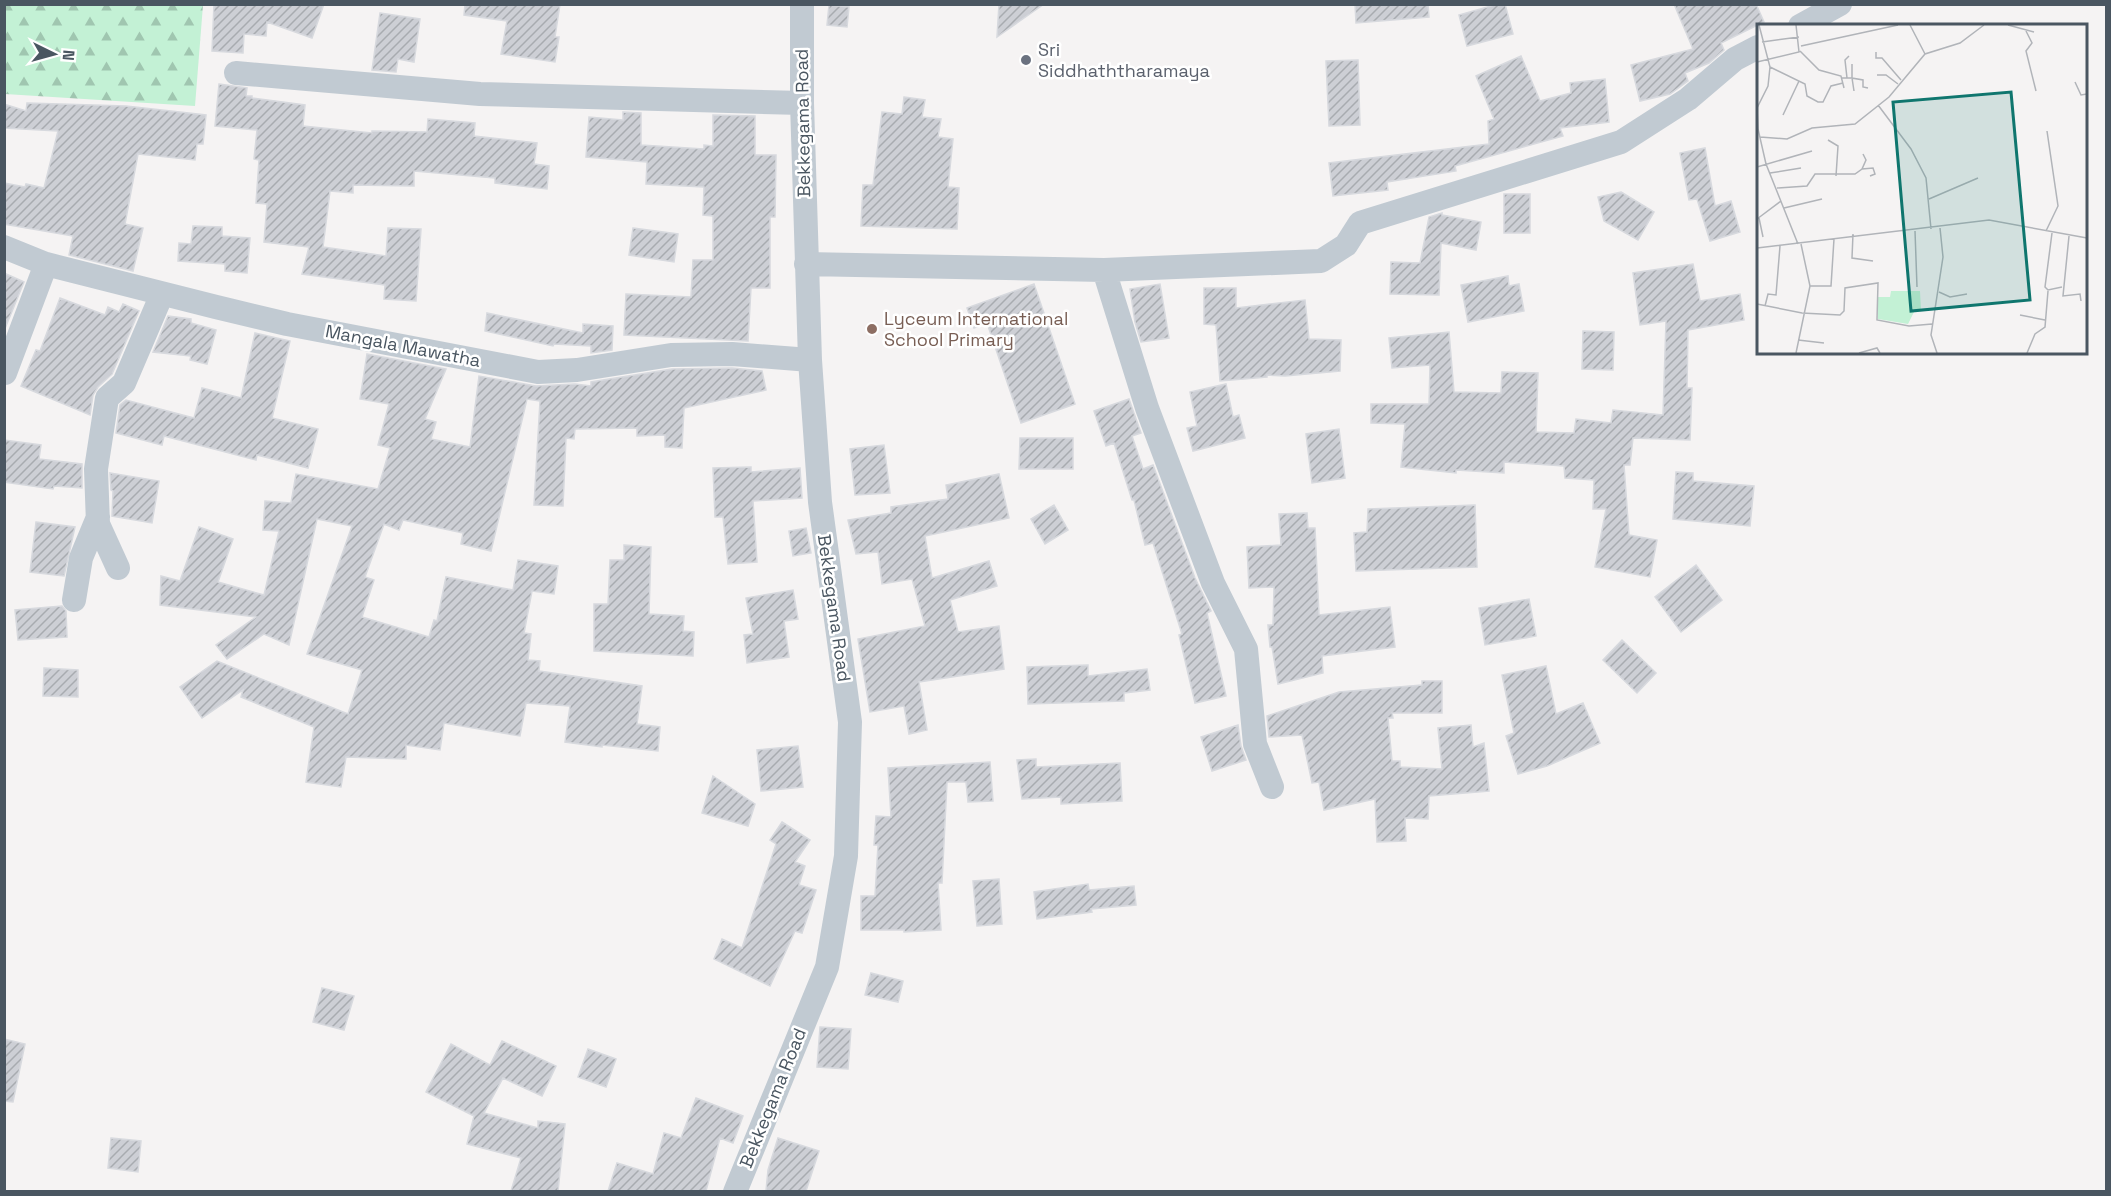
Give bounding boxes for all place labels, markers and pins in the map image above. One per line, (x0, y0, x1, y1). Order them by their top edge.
place label: Sri Siddhaththaramaya (1038, 38, 1210, 82)
marker: Sri Siddhaththaramaya (1019, 53, 1033, 67)
place label: Lyceum International School Primary (884, 307, 1068, 351)
marker: Lyceum International School Primary (865, 322, 879, 336)

